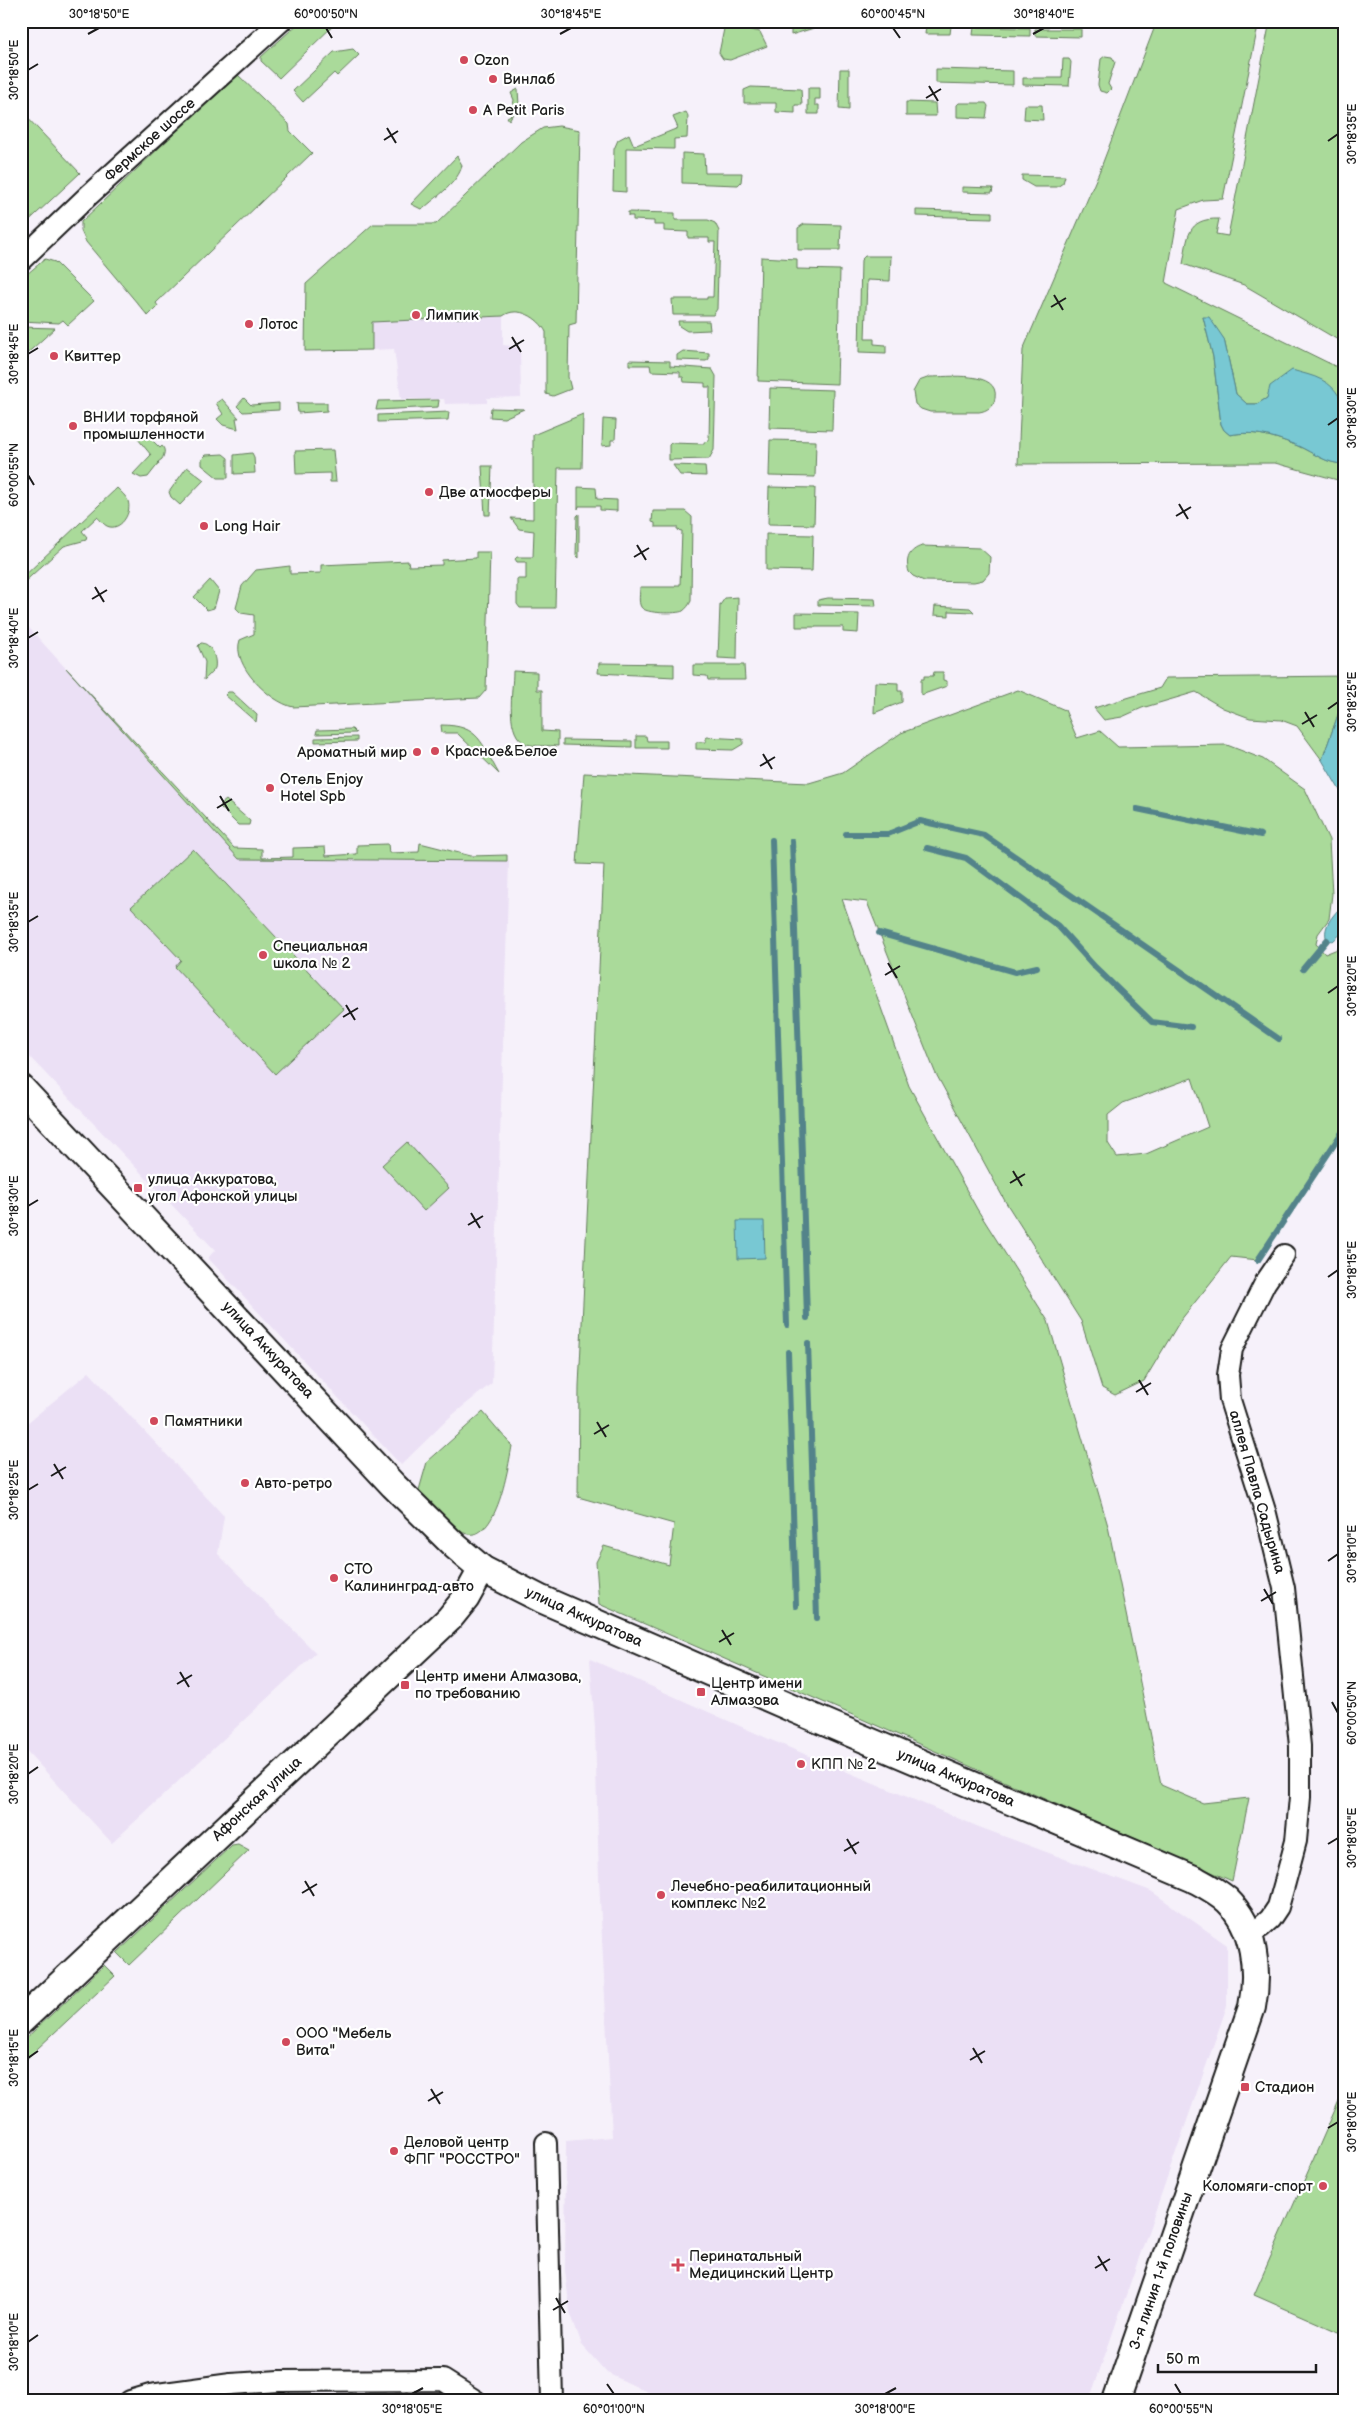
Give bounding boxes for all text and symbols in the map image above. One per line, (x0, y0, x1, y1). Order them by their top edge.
text: 30°18'50"E (69, 7, 129, 22)
text: 60°00'50"N (294, 7, 358, 22)
text: 30°18'45"E (541, 7, 602, 22)
text: 60°00'45"N (861, 7, 925, 22)
text: 30°18'40"E (1013, 7, 1075, 22)
text: 30°18'50"E (7, 40, 22, 100)
place label: Ozon (474, 51, 509, 70)
marker: Ozon (458, 54, 470, 66)
place label: Винлаб (503, 70, 555, 89)
marker: Винлаб (487, 73, 499, 85)
street label: Фермское шоссе (100, 94, 200, 186)
place label: A Petit Paris (483, 101, 565, 120)
text: 30°18'35"E (1345, 103, 1360, 164)
marker: A Petit Paris (467, 104, 479, 116)
place label: Лимпик (425, 306, 479, 325)
marker: Лимпик (410, 309, 422, 321)
place label: Лотос (258, 315, 299, 334)
marker: Лотос (243, 318, 255, 330)
text: 30°18'45"E (7, 323, 22, 384)
place label: Квиттер (64, 347, 121, 366)
marker: Квиттер (48, 350, 60, 362)
text: 30°18'30"E (1345, 387, 1360, 449)
place label: ВНИИ торфяной промышленности (83, 408, 205, 444)
marker: ВНИИ торфяной промышленности (67, 420, 79, 432)
text: 60°00'55"N (7, 443, 22, 507)
place label: Две атмосферы (439, 483, 551, 502)
marker: Две атмосферы (423, 486, 435, 498)
place label: Long Hair (214, 517, 281, 536)
marker: Long Hair (198, 520, 210, 532)
text: 30°18'40"E (7, 607, 22, 669)
text: 30°18'25"E (1345, 672, 1360, 732)
place label: Красное&Белое (445, 742, 557, 761)
place label: Ароматный мир (296, 743, 408, 762)
marker: Красное&Белое (429, 745, 441, 757)
marker: Ароматный мир (411, 746, 423, 758)
place label: Отель Enjoy Hotel Spb (280, 770, 363, 806)
marker: Отель Enjoy Hotel Spb (264, 782, 276, 794)
text: 30°18'35"E (7, 891, 22, 952)
place label: Специальная школа № 2 (273, 937, 368, 973)
marker: Специальная школа № 2 (257, 949, 269, 961)
text: 30°18'20"E (1345, 956, 1360, 1016)
place label: улица Аккуратова, угол Афонской улицы (148, 1170, 298, 1206)
text: 30°18'30"E (7, 1175, 22, 1237)
marker: улица Аккуратова, угол Афонской улицы (132, 1182, 144, 1194)
text: 30°18'15"E (1345, 1241, 1360, 1299)
street label: улица Аккуратова (218, 1297, 318, 1403)
street label: аллея Павла Садырина (1225, 1408, 1289, 1576)
place label: Памятники (164, 1412, 243, 1431)
marker: Памятники (148, 1415, 160, 1427)
text: 30°18'25"E (7, 1460, 22, 1520)
place label: Авто-ретро (254, 1474, 332, 1493)
marker: Авто-ретро (239, 1477, 251, 1489)
text: 30°18'10"E (1345, 1525, 1360, 1583)
place label: СТО Калининград-авто (344, 1560, 474, 1596)
marker: СТО Калининград-авто (328, 1572, 340, 1584)
street label: улица Аккуратова (523, 1583, 646, 1651)
place label: Центр имени Алмазова, по требованию (415, 1667, 581, 1703)
place label: Центр имени Алмазова (710, 1674, 802, 1710)
marker: Центр имени Алмазова, по требованию (399, 1679, 411, 1691)
text: 60°00'50"N (1345, 1681, 1360, 1745)
marker: Центр имени Алмазова (695, 1686, 707, 1698)
text: 30°18'20"E (7, 1744, 22, 1804)
street label: улица Аккуратова (894, 1745, 1018, 1811)
street label: Афонская улица (207, 1752, 306, 1846)
place label: КПП № 2 (811, 1755, 876, 1774)
marker: КПП № 2 (795, 1758, 807, 1770)
text: 30°18'05"E (1345, 1808, 1360, 1868)
place label: Лечебно-реабилитационный комплекс №2 (670, 1877, 871, 1913)
marker: Лечебно-реабилитационный комплекс №2 (655, 1889, 667, 1901)
place label: ООО "Мебель Вита" (296, 2024, 392, 2060)
text: 30°18'15"E (7, 2029, 22, 2087)
marker: ООО "Мебель Вита" (280, 2036, 292, 2048)
place label: Стадион (1255, 2078, 1315, 2097)
marker: Стадион (1239, 2081, 1251, 2093)
text: 30°18'00"E (1345, 2092, 1360, 2152)
place label: Деловой центр ФПГ "РОССТРО" (404, 2133, 520, 2169)
marker: Деловой центр ФПГ "РОССТРО" (388, 2145, 400, 2157)
place label: Коломяги-спорт (1202, 2177, 1313, 2196)
marker: Коломяги-спорт (1317, 2180, 1329, 2192)
street label: 3-я линия 1-й половины (1125, 2190, 1197, 2352)
place label: Перинатальный Медицинский Центр (689, 2247, 834, 2283)
marker: Перинатальный Медицинский Центр (671, 2258, 685, 2272)
text: 30°18'10"E (7, 2313, 22, 2371)
scale bar (1158, 2342, 1316, 2374)
text: 50 m (1166, 2350, 1200, 2369)
text: 30°18'05"E (382, 2402, 442, 2417)
text: 60°01'00"N (583, 2402, 645, 2417)
text: 30°18'00"E (855, 2402, 915, 2417)
text: 60°00'55"N (1149, 2402, 1213, 2417)

